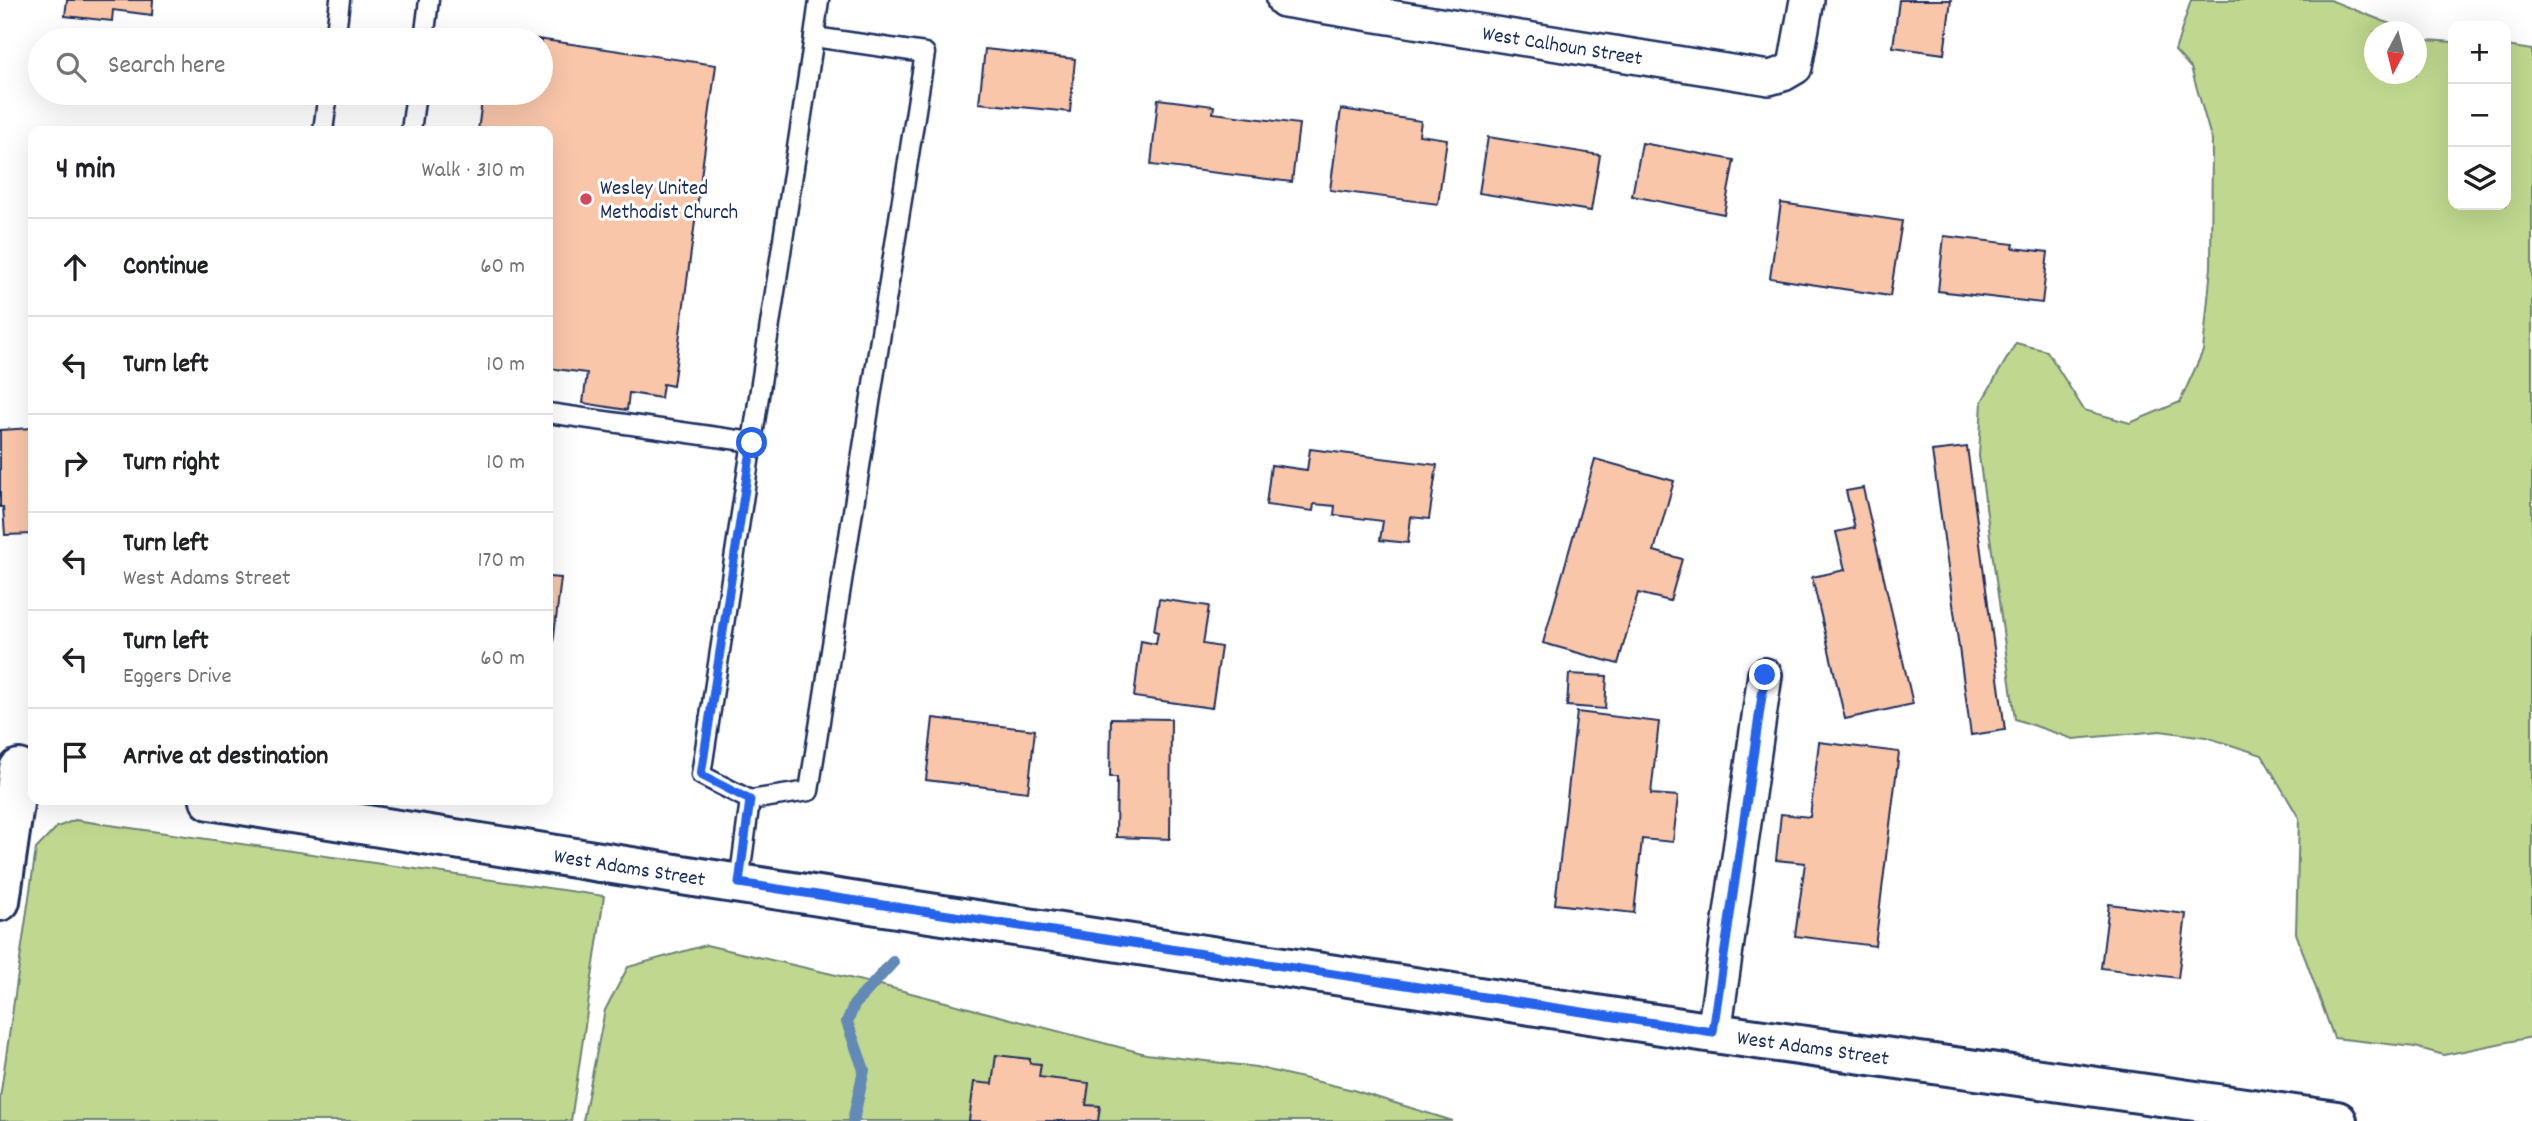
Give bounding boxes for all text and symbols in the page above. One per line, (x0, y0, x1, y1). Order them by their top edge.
street label: West Calhoun Street (1480, 20, 1644, 75)
north arrow (2364, 21, 2427, 84)
map controls (2448, 21, 2511, 210)
button: + (2448, 21, 2511, 84)
search box (28, 28, 553, 105)
icon: search (52, 48, 90, 86)
text: Search here (108, 48, 226, 85)
button: − (2448, 84, 2511, 147)
button: layers (2448, 147, 2511, 210)
text: 4 min (56, 150, 115, 193)
text: Walk · 310 m (421, 155, 525, 188)
place label: Wesley United Methodist Church (600, 175, 738, 229)
marker: Wesley United Methodist Church (578, 191, 594, 207)
icon: ahead (56, 248, 94, 286)
text: Continue (123, 249, 208, 286)
text: 60 m (480, 251, 525, 284)
icon: left (56, 346, 94, 384)
text: Turn left (123, 347, 209, 384)
text: 10 m (486, 349, 525, 382)
route start (736, 427, 767, 458)
icon: right (56, 444, 94, 482)
text: Turn right (123, 445, 220, 482)
text: 10 m (486, 447, 525, 480)
text: Turn left (123, 526, 209, 563)
icon: left (56, 542, 94, 580)
text: 170 m (478, 545, 525, 578)
text: West Adams Street (123, 563, 291, 596)
text: Turn left (123, 624, 209, 661)
icon: left (56, 640, 94, 678)
text: 60 m (480, 643, 525, 676)
route end (1749, 659, 1780, 690)
text: Eggers Drive (123, 661, 232, 694)
icon: arrive (56, 738, 94, 776)
text: Arrive at destination (123, 739, 328, 776)
street label: West Adams Street (551, 843, 707, 896)
street label: West Adams Street (1735, 1024, 1891, 1076)

